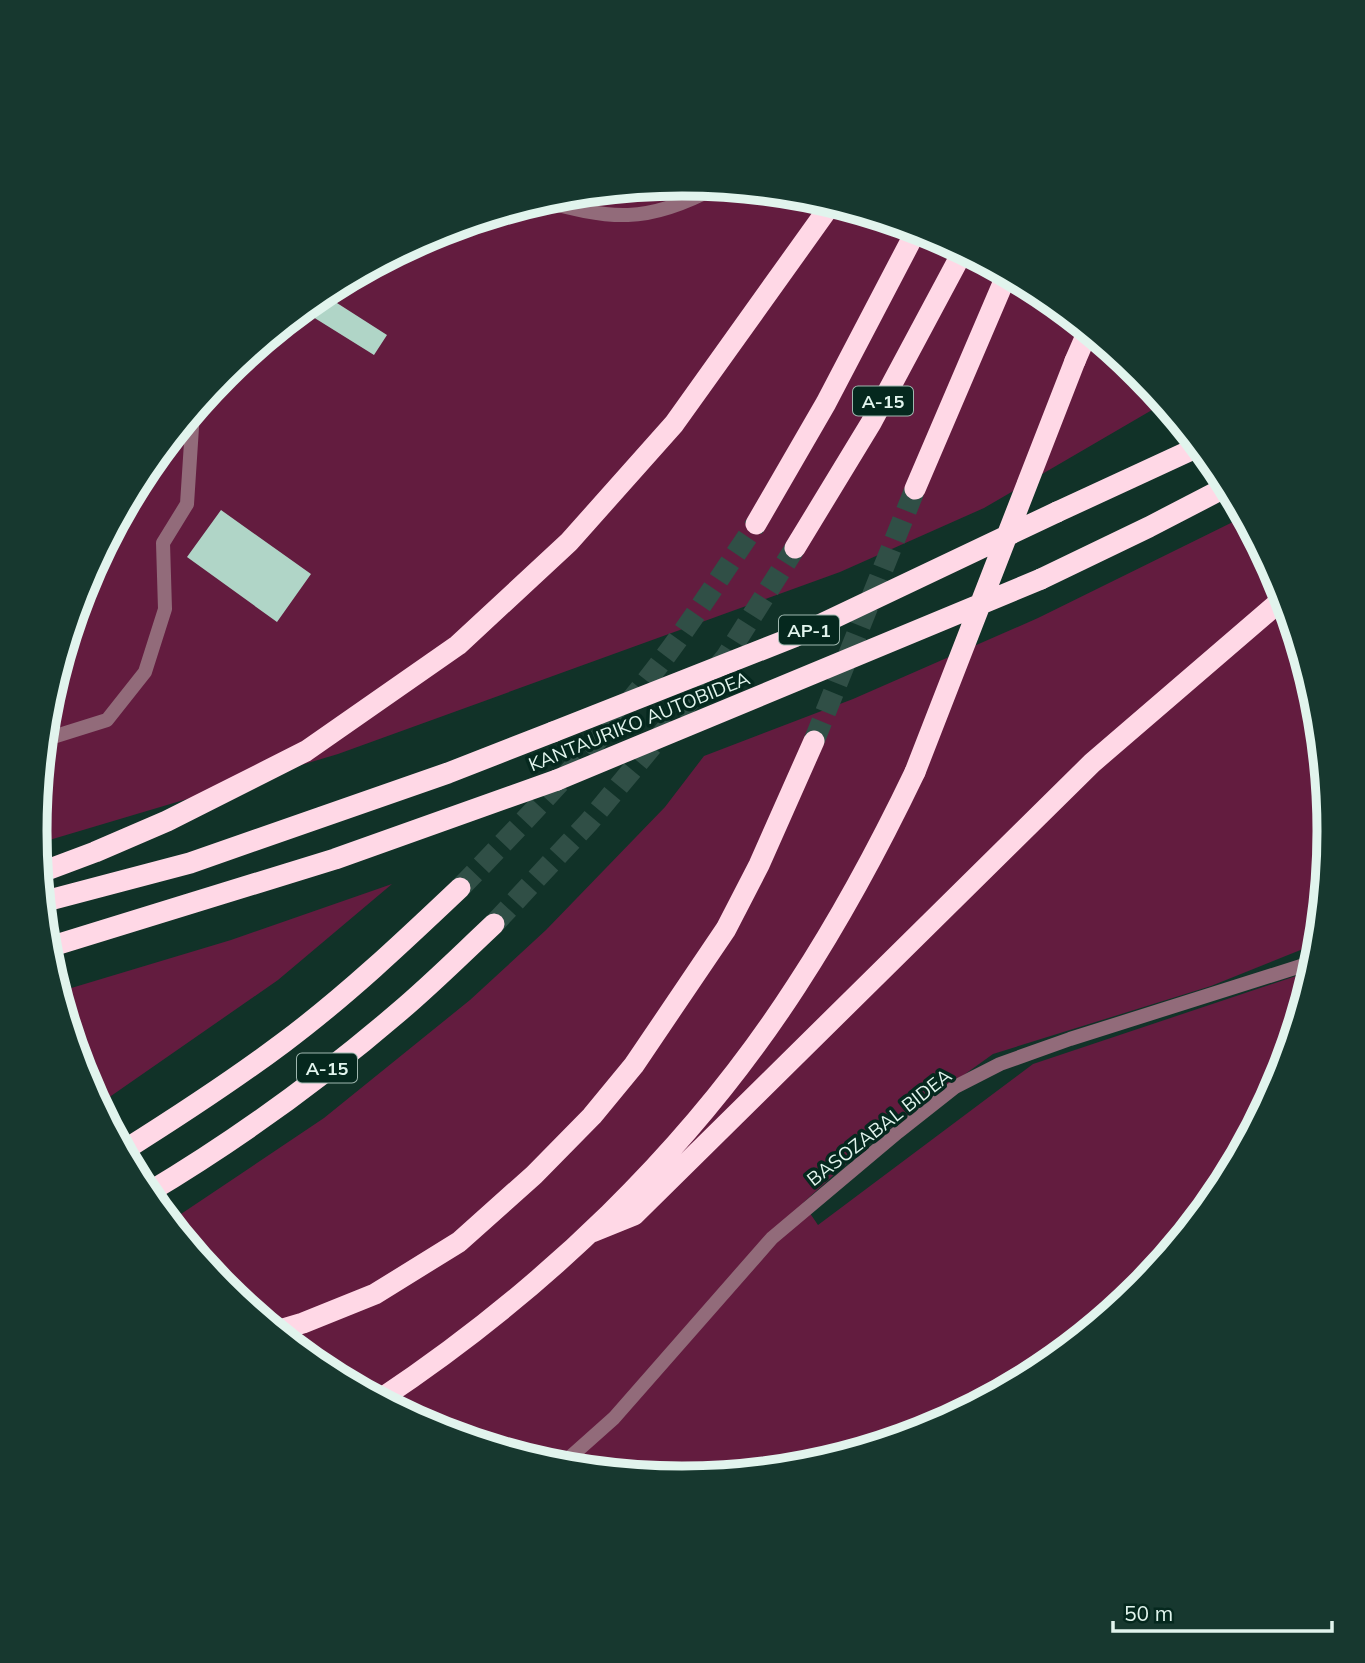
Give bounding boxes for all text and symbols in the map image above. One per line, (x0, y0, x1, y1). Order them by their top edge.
road number: A-15 (853, 386, 913, 416)
road number: AP-1 (779, 616, 839, 644)
street label: KANTAURIKO AUTOBIDEA (525, 666, 753, 776)
road number: A-15 (297, 1054, 357, 1083)
street label: BASOZABAL BIDEA (802, 1063, 956, 1191)
scale bar (1113, 1590, 1332, 1634)
text: 50 m (1124, 1600, 1173, 1626)

